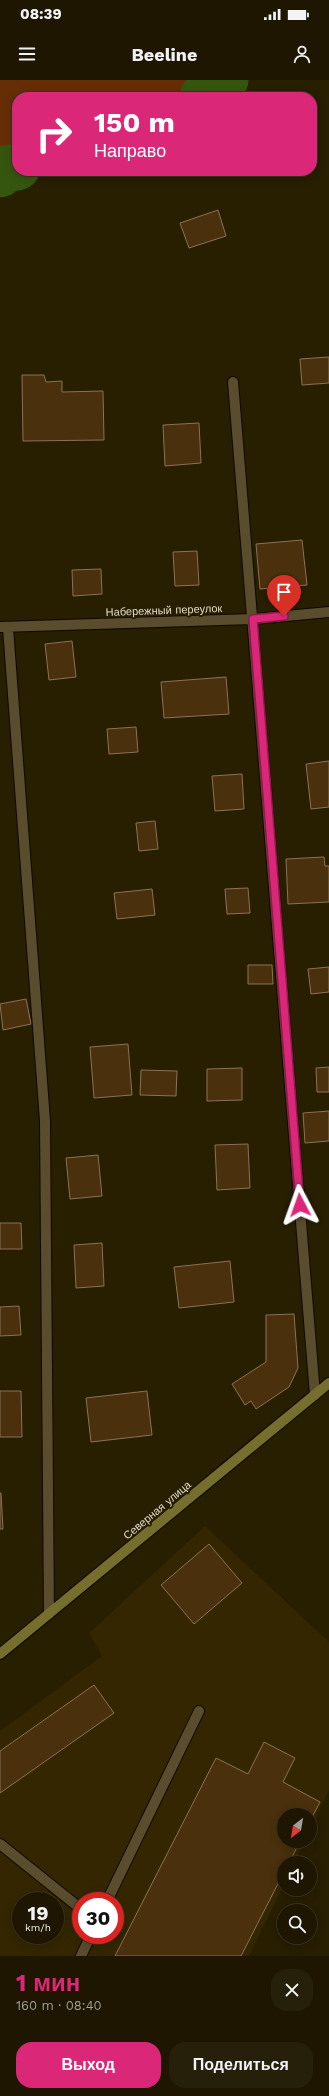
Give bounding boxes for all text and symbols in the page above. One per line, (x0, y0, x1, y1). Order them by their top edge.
text: 08:39 (20, 5, 62, 23)
icon: menu (16, 43, 38, 65)
icon: person (291, 43, 313, 65)
text: Beeline (132, 44, 197, 65)
text: 150 m (94, 106, 175, 139)
icon: right (28, 108, 80, 160)
text: Направо (94, 140, 166, 161)
pin (267, 575, 301, 616)
icon: arrive (273, 581, 295, 603)
street label: Набережный переулок (106, 602, 223, 619)
position arrow (279, 1184, 321, 1226)
street label: Северная улица (121, 1478, 194, 1542)
north arrow (277, 1808, 317, 1848)
map controls (277, 1808, 317, 1944)
button: sound (277, 1856, 317, 1896)
speed limit sign: 30 (72, 1892, 124, 1944)
text: 19 (28, 1901, 48, 1925)
button: search (277, 1904, 317, 1944)
text: km/h (25, 1922, 51, 1933)
text: 1 мин (16, 1969, 80, 1997)
button: close (271, 1969, 313, 2011)
text: 160 m · 08:40 (16, 1998, 102, 2013)
button: Выход (16, 2042, 161, 2088)
button: Поделиться (169, 2042, 313, 2088)

